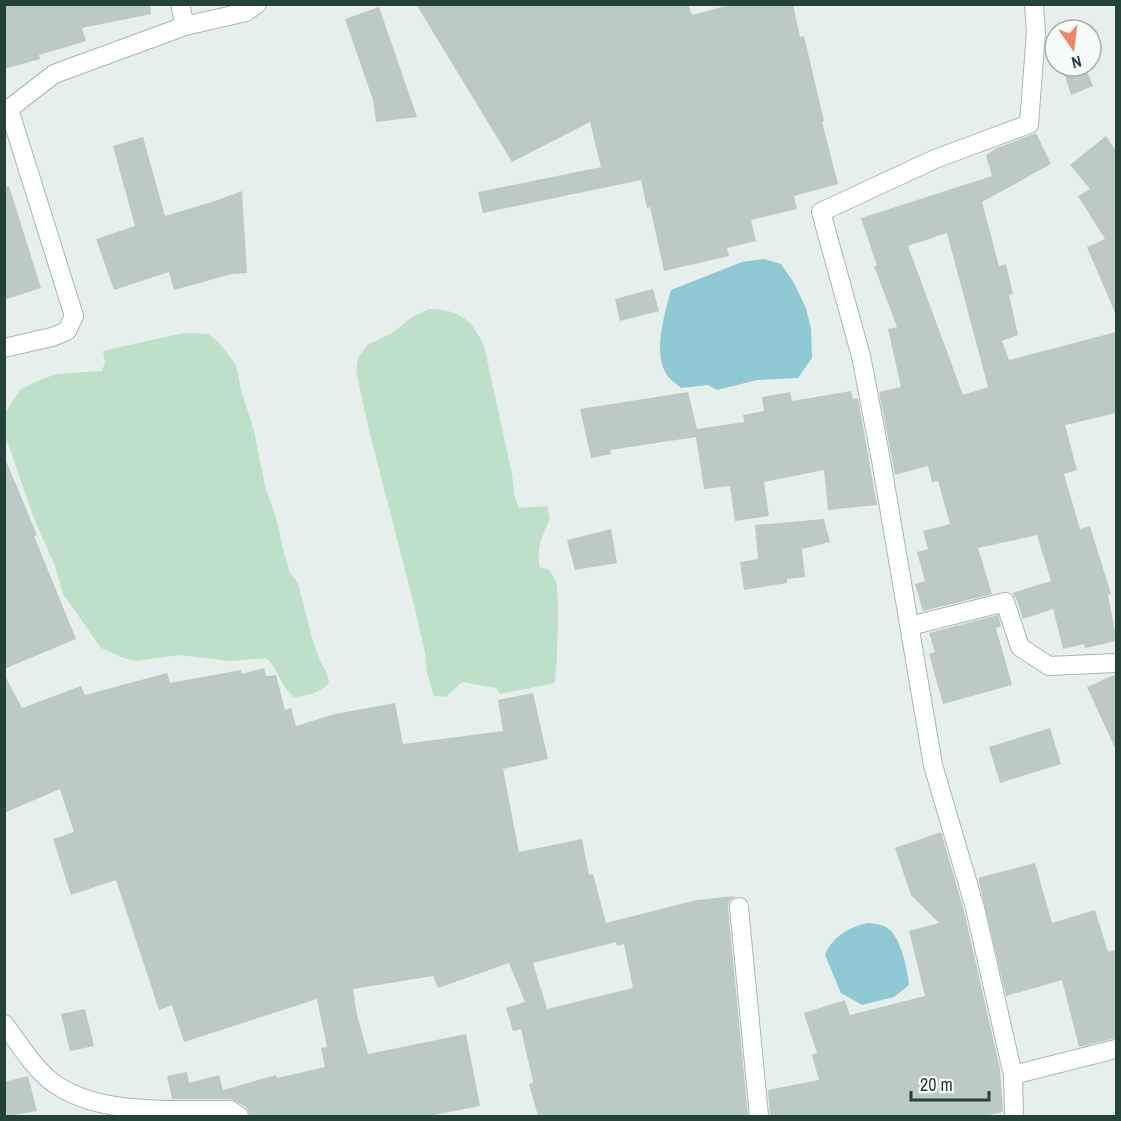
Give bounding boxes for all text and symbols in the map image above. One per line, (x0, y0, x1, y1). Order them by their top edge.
north arrow (1043, 18, 1103, 78)
text: N (1069, 51, 1084, 74)
scale bar (911, 1064, 989, 1102)
text: 20 m (920, 1072, 953, 1097)

